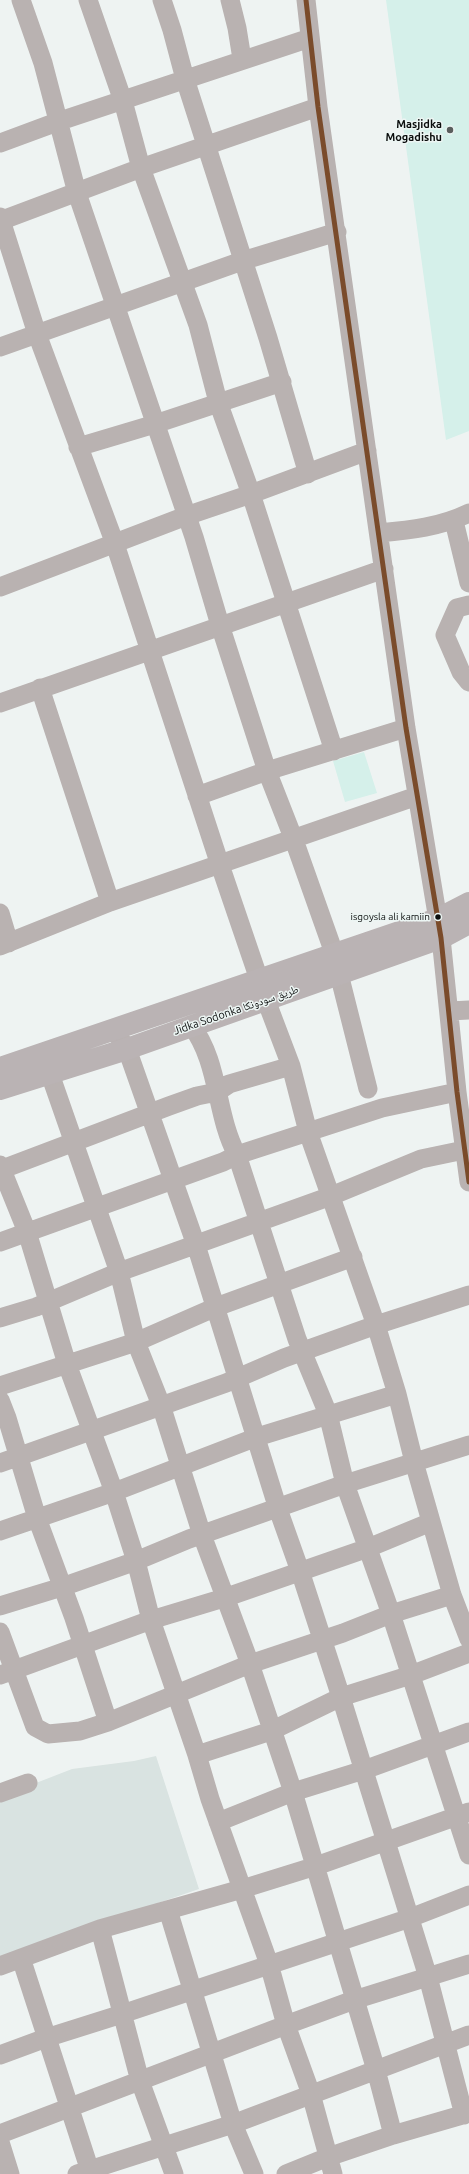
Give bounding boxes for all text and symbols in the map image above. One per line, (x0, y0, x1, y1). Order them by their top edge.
place label: Masjidka Mogadishu (385, 117, 442, 143)
marker: Masjidka Mogadishu (445, 125, 455, 135)
place label: isgoysla ali kamiin (351, 911, 430, 923)
marker: isgoysla ali kamiin (433, 912, 443, 922)
street label: Jidka Sodonka طريق سودونكا (172, 982, 300, 1038)

